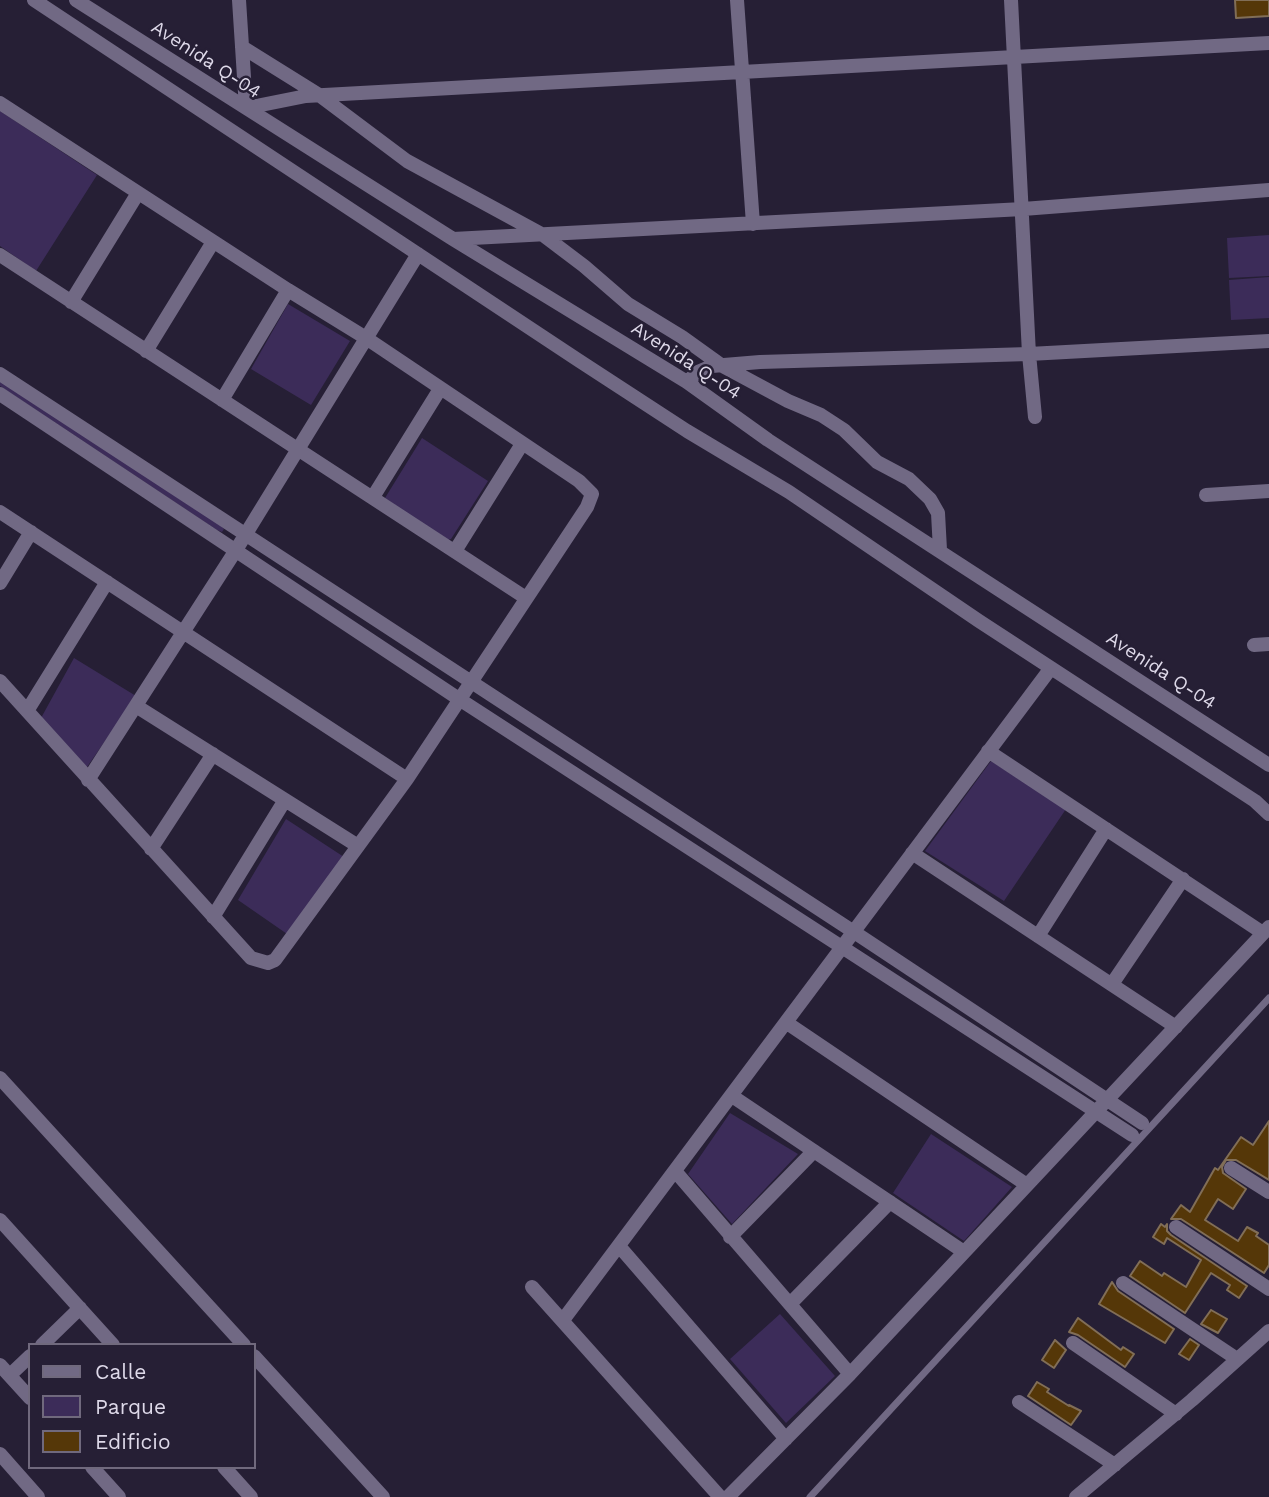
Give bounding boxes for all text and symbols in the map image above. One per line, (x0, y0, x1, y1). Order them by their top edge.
street label: Avenida Q-04 (147, 16, 265, 104)
street label: Avenida Q-04 (627, 317, 745, 405)
street label: Avenida Q-04 (1102, 627, 1220, 715)
legend (28, 1343, 256, 1469)
text: Calle (95, 1359, 146, 1384)
text: Parque (95, 1394, 166, 1419)
text: Edificio (95, 1429, 171, 1454)

